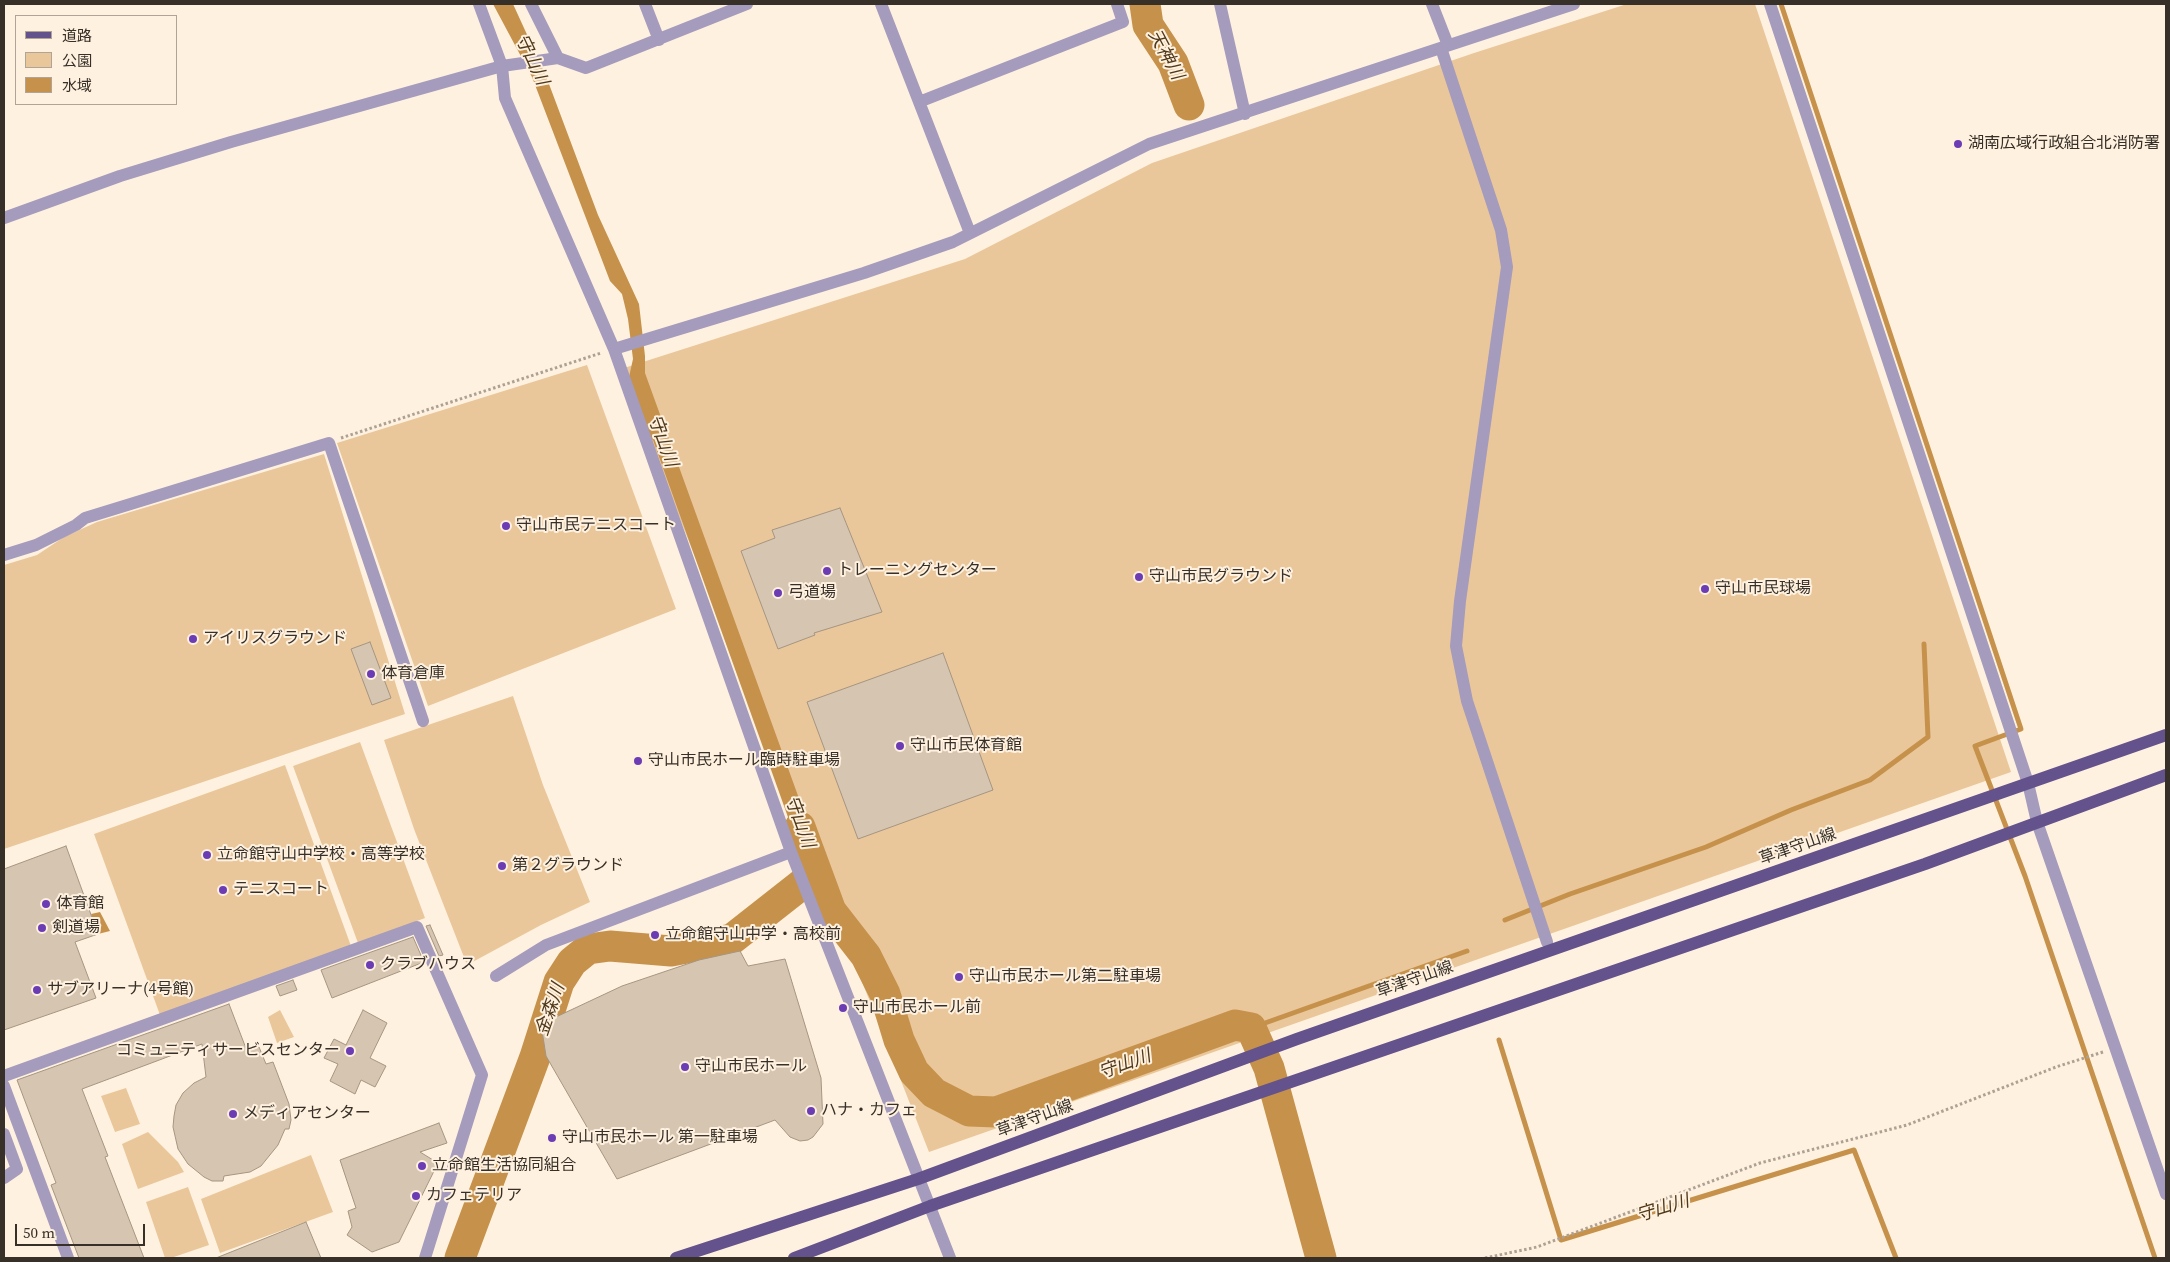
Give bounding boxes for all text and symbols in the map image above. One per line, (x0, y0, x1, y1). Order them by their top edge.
legend (15, 15, 178, 105)
text: 道路 (62, 25, 92, 46)
water label: 天神川 (1143, 26, 1187, 84)
water label: 守山川 (510, 31, 552, 89)
text: 公園 (62, 50, 92, 71)
text: 水域 (62, 75, 92, 96)
place label: 湖南広域行政組合北消防署 (1968, 134, 2160, 154)
marker: 湖南広域行政組合北消防署 (1952, 138, 1964, 150)
water label: 守山川 (643, 412, 681, 470)
place label: 守山市民テニスコート (516, 516, 676, 536)
marker: 守山市民テニスコート (500, 520, 512, 532)
place label: トレーニングセンター (837, 561, 997, 581)
marker: トレーニングセンター (821, 565, 833, 577)
place label: 守山市民グラウンド (1149, 567, 1293, 587)
marker: 守山市民グラウンド (1133, 571, 1145, 583)
place label: 守山市民球場 (1715, 579, 1811, 599)
place label: 弓道場 (788, 583, 836, 603)
marker: 守山市民球場 (1699, 583, 1711, 595)
marker: 弓道場 (772, 587, 784, 599)
place label: アイリスグラウンド (203, 629, 347, 649)
marker: アイリスグラウンド (187, 633, 199, 645)
place label: 体育倉庫 (381, 664, 445, 684)
marker: 体育倉庫 (365, 668, 377, 680)
place label: 守山市民体育館 (910, 736, 1022, 756)
marker: 守山市民体育館 (894, 740, 906, 752)
place label: 守山市民ホール臨時駐車場 (648, 751, 840, 771)
marker: 守山市民ホール臨時駐車場 (632, 755, 644, 767)
water label: 守山川 (780, 793, 818, 851)
street label: 草津守山線 (1757, 825, 1839, 869)
place label: 立命館守山中学校・高等学校 (217, 845, 425, 865)
marker: 立命館守山中学校・高等学校 (201, 849, 213, 861)
place label: 第２グラウンド (512, 856, 624, 876)
marker: 第２グラウンド (496, 860, 508, 872)
place label: テニスコート (233, 880, 329, 900)
marker: テニスコート (217, 884, 229, 896)
place label: 体育館 (56, 894, 104, 914)
marker: 体育館 (40, 898, 52, 910)
place label: 剣道場 (52, 918, 100, 938)
marker: 剣道場 (36, 922, 48, 934)
place label: 立命館守山中学・高校前 (665, 925, 841, 945)
marker: 立命館守山中学・高校前 (649, 929, 661, 941)
place label: クラブハウス (380, 955, 476, 975)
street label: 草津守山線 (1374, 958, 1456, 1002)
marker: クラブハウス (364, 959, 376, 971)
place label: 守山市民ホール第二駐車場 (969, 967, 1161, 987)
marker: 守山市民ホール第二駐車場 (953, 971, 965, 983)
place label: サブアリーナ(4号館) (47, 980, 194, 1000)
water label: 金森川 (532, 981, 570, 1039)
marker: サブアリーナ(4号館) (31, 984, 43, 996)
place label: 守山市民ホール前 (853, 998, 981, 1018)
marker: 守山市民ホール前 (837, 1002, 849, 1014)
place label: コミュニティサービスセンター (116, 1041, 340, 1061)
marker: コミュニティサービスセンター (344, 1045, 356, 1057)
water label: 守山川 (1096, 1046, 1154, 1084)
place label: 守山市民ホール (695, 1057, 807, 1077)
marker: 守山市民ホール (679, 1061, 691, 1073)
street label: 草津守山線 (994, 1096, 1076, 1142)
place label: ハナ・カフェ (821, 1101, 917, 1121)
place label: メディアセンター (243, 1104, 371, 1124)
marker: ハナ・カフェ (805, 1105, 817, 1117)
marker: メディアセンター (227, 1108, 239, 1120)
place label: 守山市民ホール 第一駐車場 (562, 1128, 758, 1148)
marker: 守山市民ホール 第一駐車場 (546, 1132, 558, 1144)
place label: 立命館生活協同組合 (432, 1156, 576, 1176)
marker: 立命館生活協同組合 (416, 1160, 428, 1172)
place label: カフェテリア (426, 1186, 522, 1206)
marker: カフェテリア (410, 1190, 422, 1202)
water label: 守山川 (1634, 1191, 1692, 1227)
scale bar (18, 1214, 148, 1246)
text: 50 m (23, 1222, 55, 1243)

